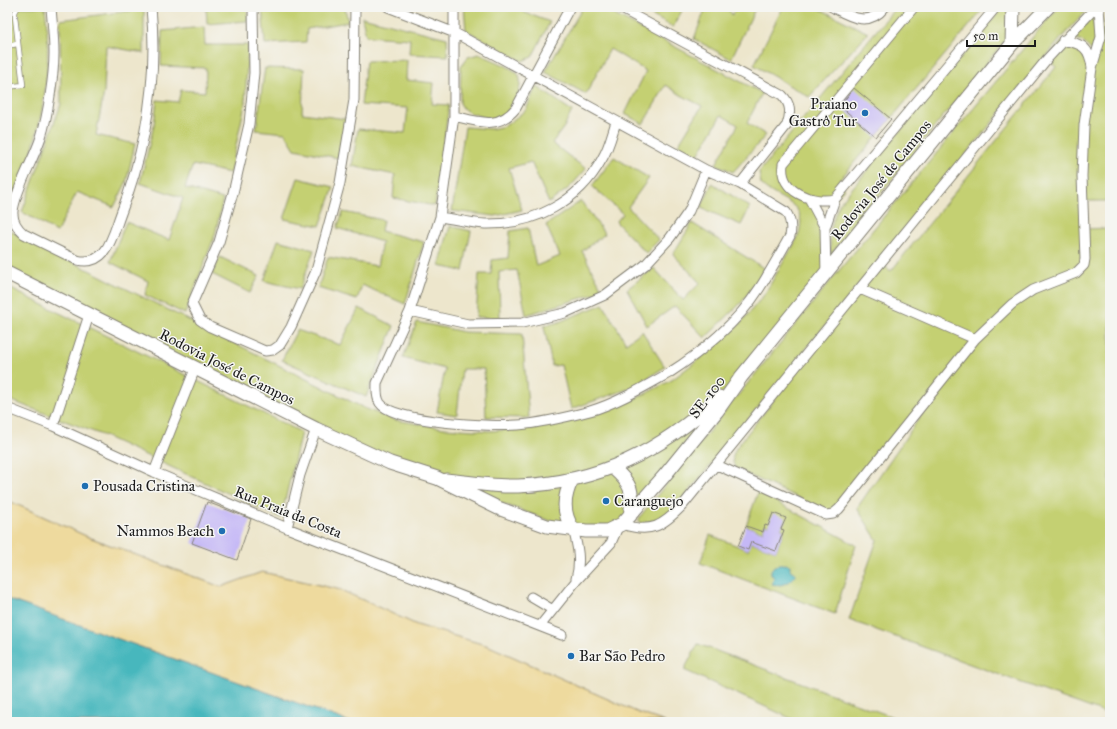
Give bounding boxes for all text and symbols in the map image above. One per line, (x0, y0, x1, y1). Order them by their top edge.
scale bar (967, 22, 1035, 48)
text: 50 m (973, 29, 998, 43)
place label: Praiano Gastrô Tur (789, 95, 857, 130)
marker: Praiano Gastrô Tur (860, 108, 870, 118)
street label: Rodovia José de Campos (827, 116, 936, 244)
street label: Rodovia José de Campos (156, 325, 298, 410)
street label: SE-100 (685, 372, 729, 422)
place label: Pousada Cristina (93, 477, 196, 495)
marker: Pousada Cristina (80, 481, 90, 491)
street label: Rua Praia da Costa (232, 482, 345, 542)
place label: Caranguejo (614, 492, 684, 510)
marker: Caranguejo (601, 496, 611, 506)
place label: Nammos Beach (117, 522, 215, 540)
marker: Nammos Beach (217, 526, 227, 536)
place label: Bar São Pedro (579, 647, 666, 665)
marker: Bar São Pedro (566, 651, 576, 661)

